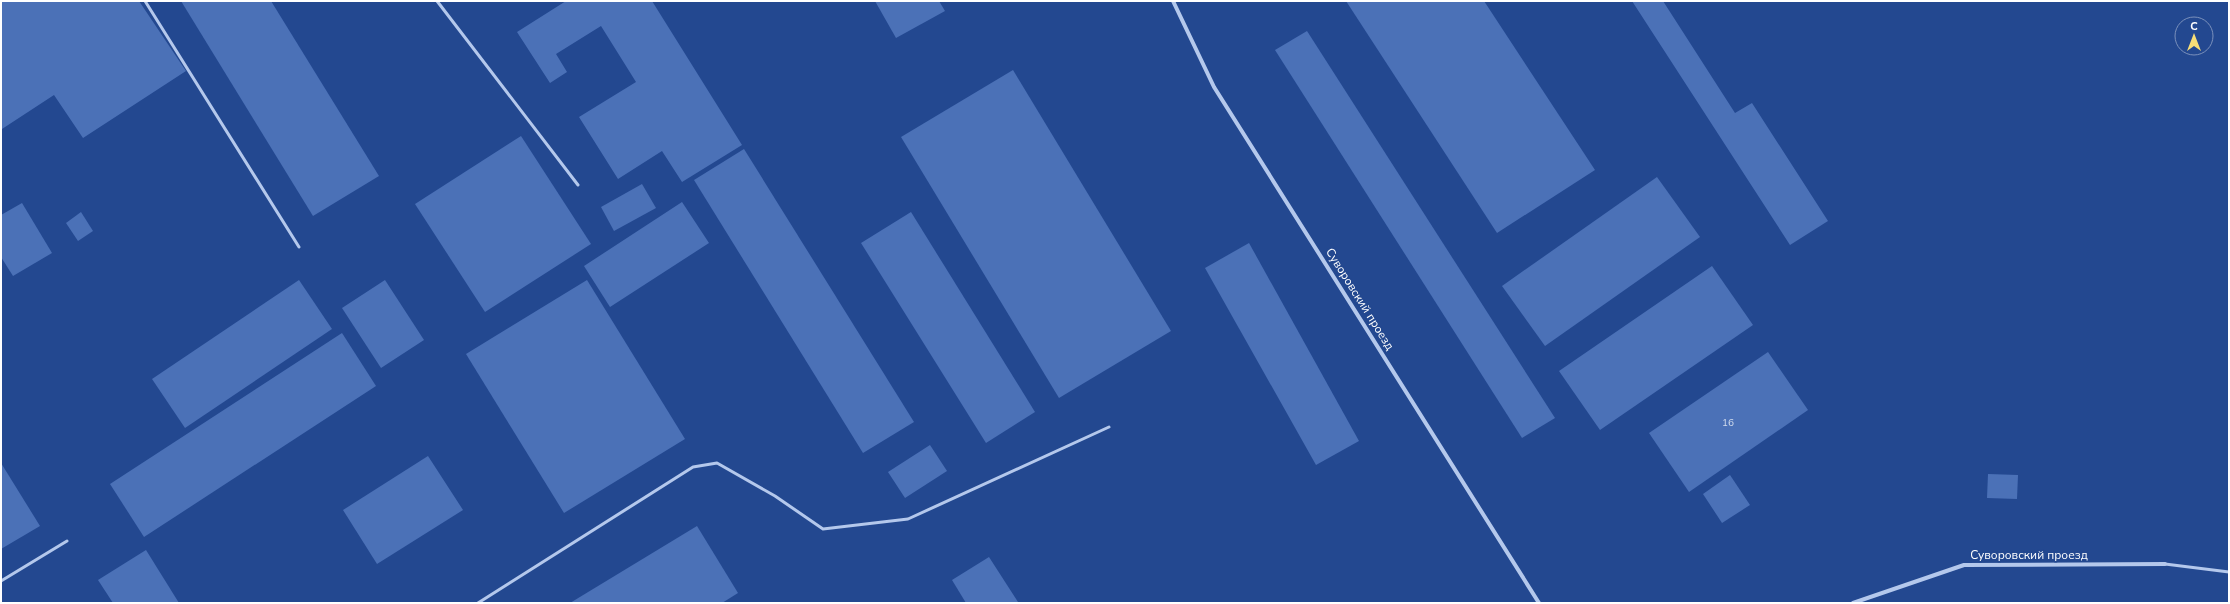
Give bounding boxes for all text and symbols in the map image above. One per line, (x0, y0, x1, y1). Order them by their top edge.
north arrow (2174, 16, 2214, 56)
text: С (2190, 19, 2198, 34)
street label: Суворовский проезд (1322, 245, 1398, 353)
house number: 16 (1722, 416, 1734, 430)
street label: Суворовский проезд (1970, 547, 2088, 563)

